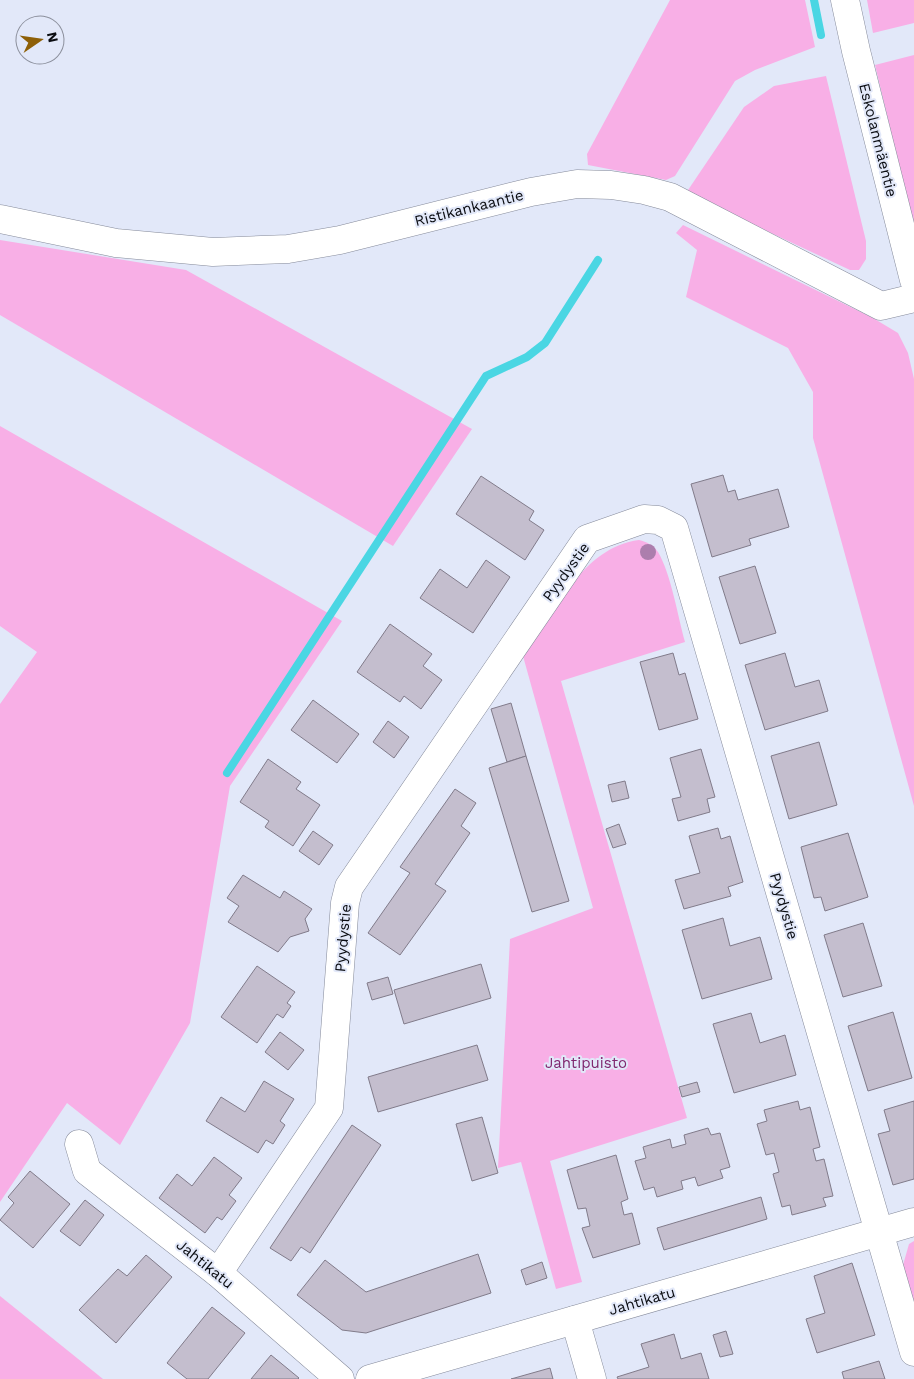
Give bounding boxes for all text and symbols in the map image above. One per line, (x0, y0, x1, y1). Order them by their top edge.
north arrow (15, 15, 65, 65)
text: N (44, 30, 62, 44)
street label: Eskolanmäentie (855, 81, 901, 199)
street label: Ristikankaantie (413, 186, 525, 230)
street label: Pyydystie (539, 539, 593, 605)
street label: Pyydystie (766, 871, 802, 941)
street label: Pyydystie (331, 903, 355, 973)
park label: Jahtipuisto (545, 1054, 627, 1072)
street label: Jahtikatu (173, 1236, 237, 1292)
street label: Jahtikatu (607, 1283, 677, 1319)

